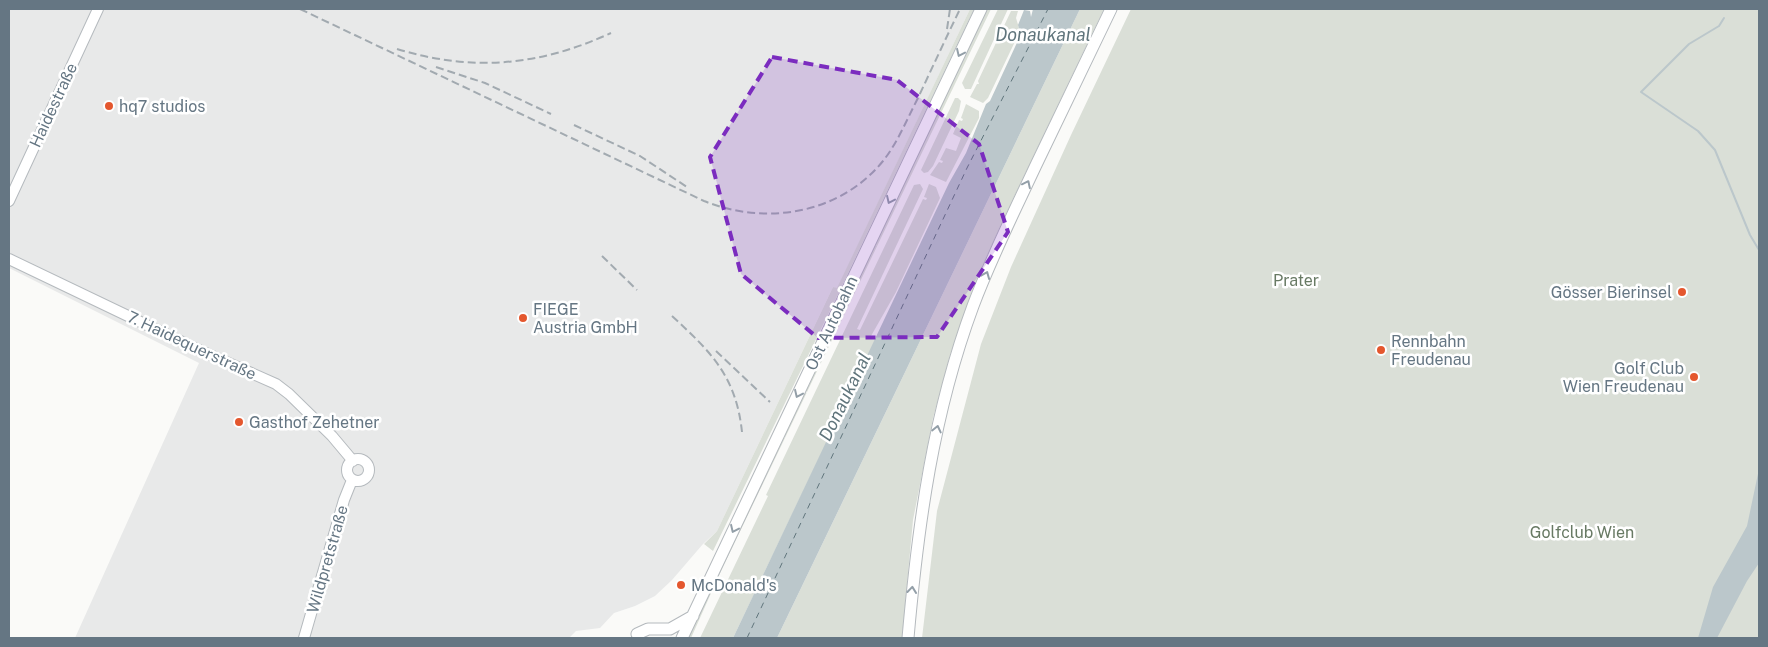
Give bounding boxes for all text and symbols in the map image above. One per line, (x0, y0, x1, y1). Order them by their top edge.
water label: Donaukanal (995, 24, 1091, 45)
one-way arrow (955, 48, 966, 57)
street label: Haidestraße (26, 60, 81, 150)
place label: hq7 studios (119, 97, 205, 116)
marker: hq7 studios (103, 100, 115, 112)
one-way arrow (1021, 180, 1031, 189)
one-way arrow (886, 195, 896, 204)
one-way arrow (980, 271, 990, 279)
park label: Prater (1273, 271, 1319, 290)
street label: Ost Autobahn (801, 273, 862, 373)
place label: Gösser Bierinsel (1551, 283, 1672, 302)
marker: Gösser Bierinsel (1676, 286, 1688, 298)
place label: FIEGE Austria GmbH (533, 300, 638, 337)
street label: 7. Haidequerstraße (124, 307, 259, 384)
marker: FIEGE Austria GmbH (517, 312, 529, 324)
place label: Rennbahn Freudenau (1391, 332, 1471, 369)
marker: Rennbahn Freudenau (1375, 344, 1387, 356)
water label: Donaukanal (814, 349, 875, 444)
place label: Golf Club Wien Freudenau (1563, 359, 1684, 396)
marker: Golf Club Wien Freudenau (1688, 371, 1700, 383)
one-way arrow (794, 389, 804, 398)
place label: Gasthof Zehetner (249, 413, 380, 432)
marker: Gasthof Zehetner (233, 416, 245, 428)
one-way arrow (931, 425, 942, 434)
street label: Wildpretstraße (303, 503, 352, 615)
park label: Golfclub Wien (1530, 523, 1634, 542)
one-way arrow (730, 524, 740, 533)
place label: McDonald's (691, 576, 777, 595)
marker: McDonald's (675, 579, 687, 591)
one-way arrow (906, 585, 917, 593)

